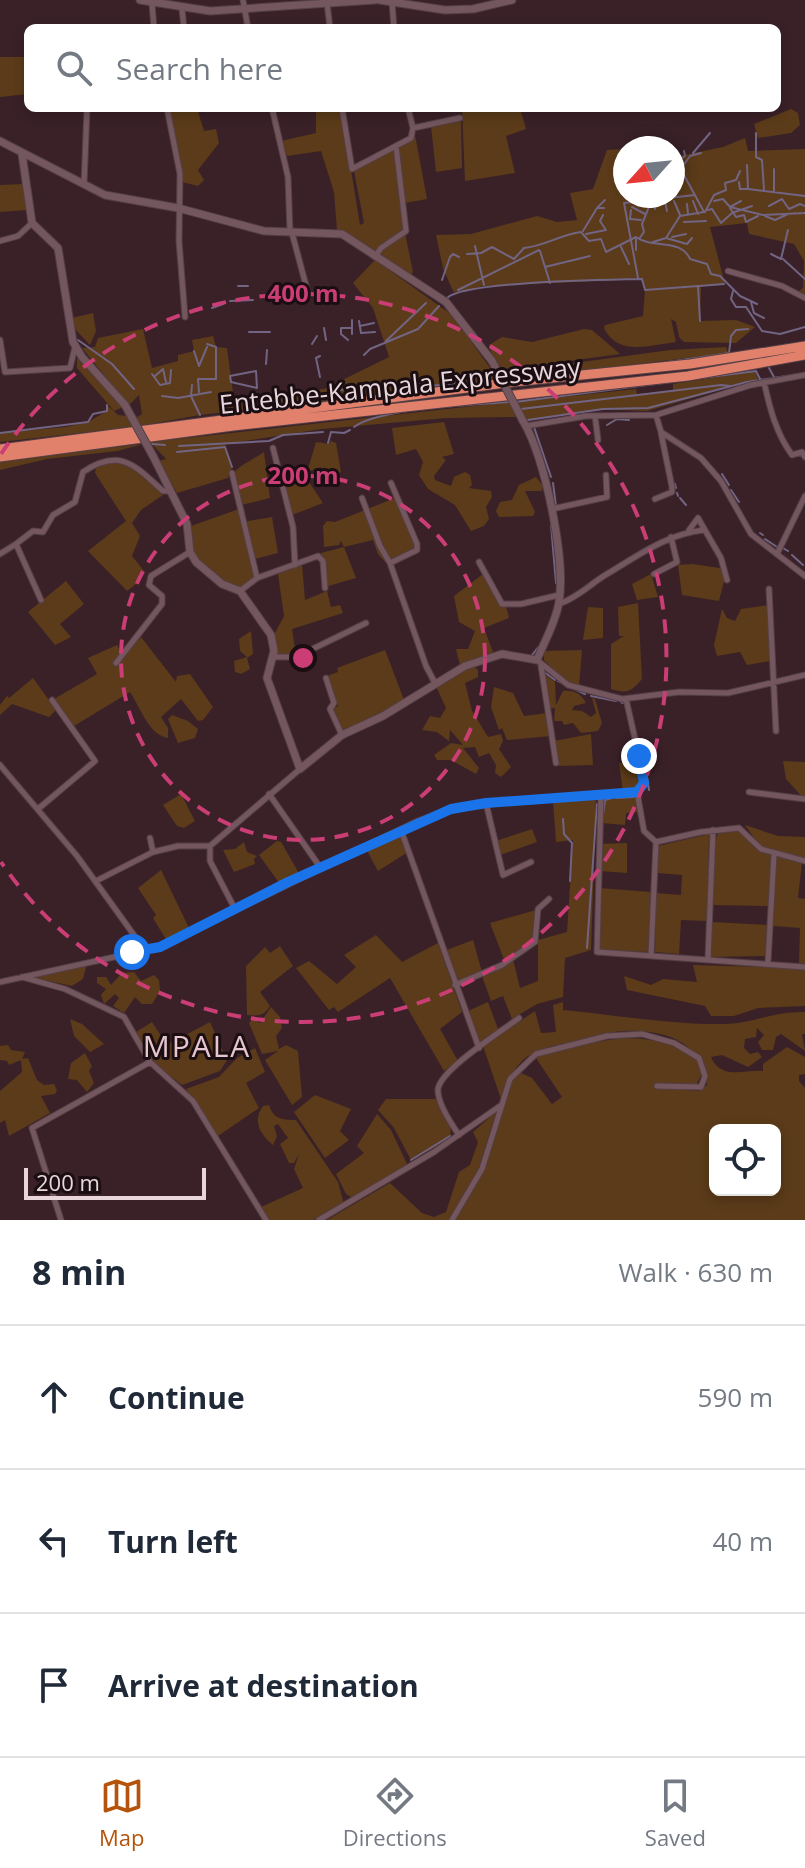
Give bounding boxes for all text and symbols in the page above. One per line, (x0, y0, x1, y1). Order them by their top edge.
search box (24, 24, 781, 112)
icon: search (52, 46, 96, 90)
text: Search here (116, 48, 283, 89)
north arrow (613, 136, 685, 208)
text: 400 m (268, 276, 338, 309)
street label: Entebbe-Kampala Expressway (217, 348, 583, 422)
text: 200 m (268, 458, 338, 491)
centre of rings (289, 644, 317, 672)
route end (621, 738, 657, 774)
route start (114, 934, 150, 970)
district label: MPALA (143, 1025, 251, 1066)
map controls (709, 1124, 781, 1196)
button: locate (709, 1124, 781, 1196)
scale bar (24, 1164, 206, 1200)
text: 200 m (36, 1167, 100, 1197)
text: 8 min (32, 1249, 126, 1295)
text: Walk · 630 m (619, 1254, 773, 1290)
icon: ahead (32, 1375, 76, 1419)
text: Continue (108, 1377, 245, 1418)
text: 590 m (698, 1379, 773, 1415)
icon: left (32, 1519, 76, 1563)
text: Turn left (108, 1521, 238, 1562)
text: 40 m (712, 1523, 773, 1559)
icon: arrive (32, 1663, 76, 1707)
text: Arrive at destination (108, 1665, 419, 1706)
tab: Map (99, 1774, 145, 1852)
tab: Directions (343, 1774, 447, 1852)
tab: Saved (645, 1774, 706, 1852)

